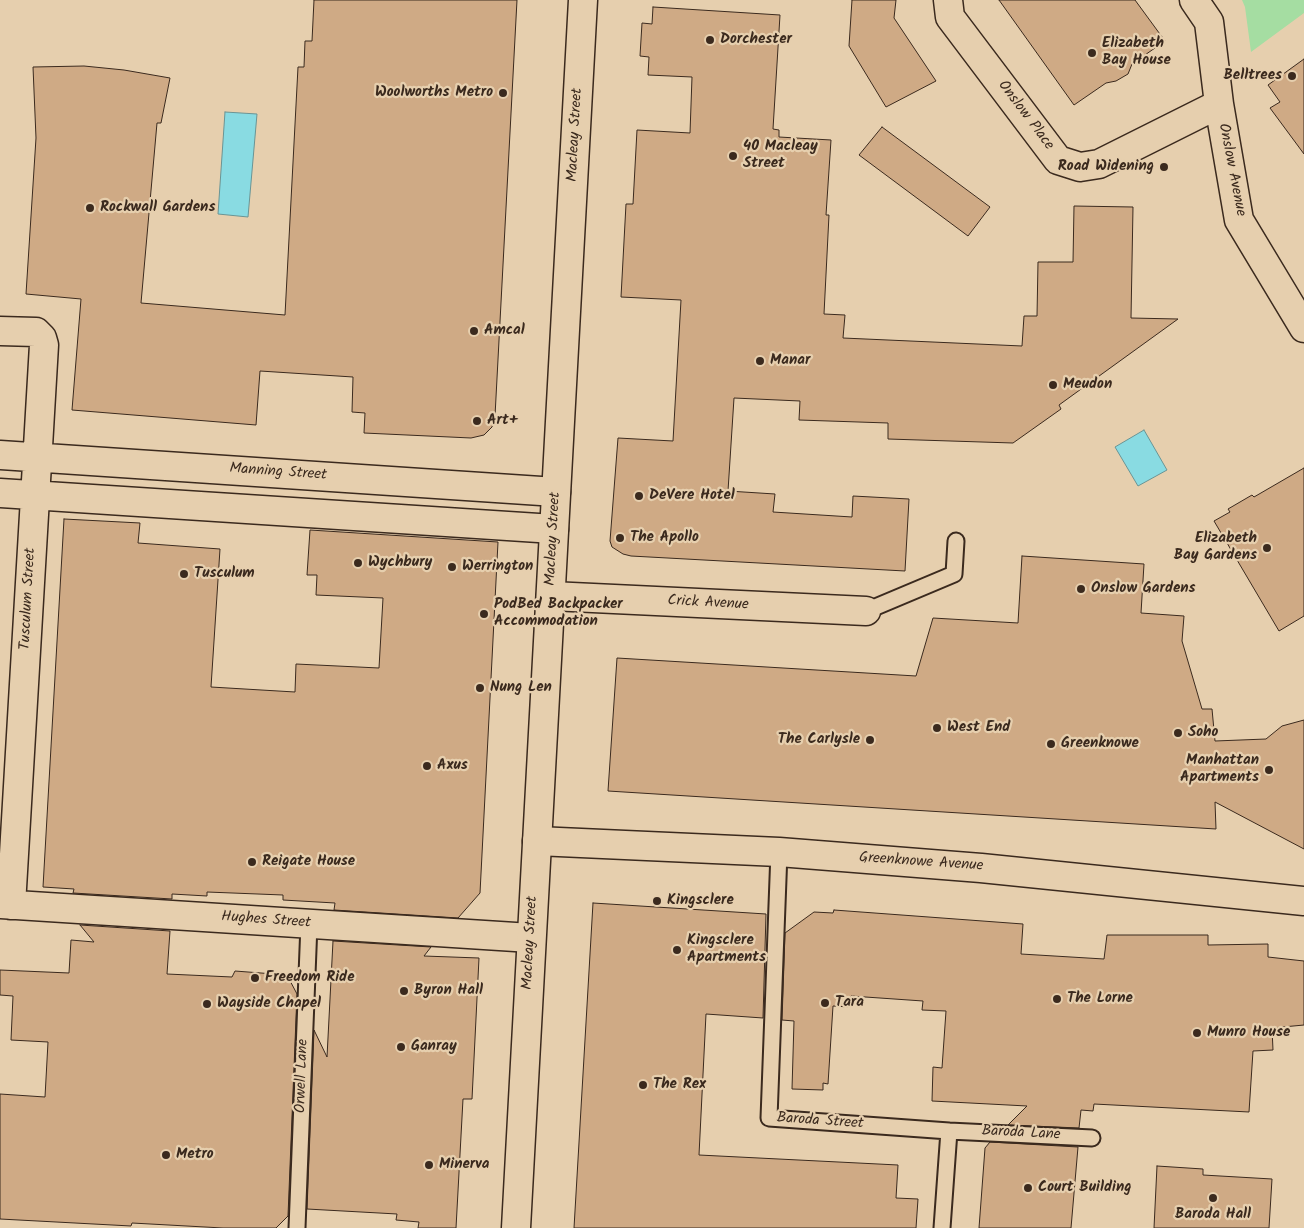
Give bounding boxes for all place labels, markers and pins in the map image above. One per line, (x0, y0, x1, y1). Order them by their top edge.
place label: Dorchester (720, 31, 792, 49)
marker: Dorchester (704, 34, 716, 46)
place label: Elizabeth Bay House (1102, 35, 1171, 70)
marker: Elizabeth Bay House (1086, 47, 1098, 59)
place label: Belltrees (1224, 67, 1282, 85)
marker: Belltrees (1286, 70, 1298, 82)
place label: Woolworths Metro (375, 84, 493, 102)
marker: Woolworths Metro (497, 87, 509, 99)
place label: 40 Macleay Street (743, 138, 818, 173)
marker: 40 Macleay Street (727, 150, 739, 162)
place label: Road Widening (1058, 158, 1154, 176)
marker: Road Widening (1158, 161, 1170, 173)
place label: Rockwall Gardens (100, 199, 215, 217)
marker: Rockwall Gardens (84, 202, 96, 214)
place label: Amcal (484, 322, 525, 340)
marker: Amcal (468, 325, 480, 337)
place label: Manar (770, 352, 810, 370)
marker: Manar (754, 355, 766, 367)
place label: Meudon (1063, 376, 1112, 394)
marker: Meudon (1047, 379, 1059, 391)
place label: Art+ (487, 412, 518, 430)
marker: Art+ (471, 415, 483, 427)
place label: DeVere Hotel (649, 487, 735, 505)
marker: DeVere Hotel (633, 490, 645, 502)
place label: The Apollo (630, 529, 699, 547)
place label: Elizabeth Bay Gardens (1174, 530, 1257, 565)
marker: The Apollo (614, 532, 626, 544)
marker: Elizabeth Bay Gardens (1261, 542, 1273, 554)
place label: Wychbury (368, 554, 432, 572)
marker: Wychbury (352, 557, 364, 569)
place label: Werrington (462, 558, 533, 576)
marker: Werrington (446, 561, 458, 573)
place label: Tusculum (194, 565, 255, 583)
marker: Tusculum (178, 568, 190, 580)
place label: Onslow Gardens (1091, 580, 1196, 598)
marker: Onslow Gardens (1075, 583, 1087, 595)
place label: PodBed Backpacker Accommodation (494, 596, 623, 631)
marker: PodBed Backpacker Accommodation (478, 608, 490, 620)
place label: Nung Len (490, 679, 552, 697)
marker: Nung Len (474, 682, 486, 694)
place label: West End (947, 719, 1010, 737)
marker: West End (931, 722, 943, 734)
place label: Soho (1188, 724, 1218, 742)
marker: Soho (1172, 727, 1184, 739)
place label: The Carlysle (778, 731, 860, 749)
marker: The Carlysle (864, 734, 876, 746)
place label: Greenknowe (1061, 735, 1139, 753)
marker: Greenknowe (1045, 738, 1057, 750)
place label: Manhattan Apartments (1180, 752, 1259, 787)
place label: Axus (437, 757, 468, 775)
marker: Axus (421, 760, 433, 772)
marker: Manhattan Apartments (1263, 764, 1275, 776)
place label: Reigate House (262, 853, 355, 871)
marker: Reigate House (246, 856, 258, 868)
place label: Kingsclere (667, 892, 734, 910)
marker: Kingsclere (651, 895, 663, 907)
place label: Kingsclere Apartments (687, 932, 766, 967)
marker: Kingsclere Apartments (671, 944, 683, 956)
place label: Freedom Ride (265, 969, 355, 987)
marker: Freedom Ride (249, 972, 261, 984)
place label: Byron Hall (414, 982, 483, 1000)
marker: Byron Hall (398, 985, 410, 997)
place label: The Lorne (1067, 990, 1133, 1008)
marker: The Lorne (1051, 993, 1063, 1005)
place label: Tara (835, 994, 864, 1012)
place label: Wayside Chapel (217, 995, 321, 1013)
marker: Tara (819, 997, 831, 1009)
marker: Wayside Chapel (201, 998, 213, 1010)
place label: Munro House (1207, 1024, 1290, 1042)
marker: Munro House (1191, 1027, 1203, 1039)
place label: Ganray (411, 1038, 457, 1056)
marker: Ganray (395, 1041, 407, 1053)
place label: The Rex (653, 1076, 706, 1094)
marker: The Rex (637, 1079, 649, 1091)
place label: Metro (176, 1146, 214, 1164)
marker: Metro (160, 1149, 172, 1161)
place label: Minerva (439, 1156, 489, 1174)
marker: Minerva (423, 1159, 435, 1171)
place label: Court Building (1038, 1179, 1131, 1197)
marker: Court Building (1022, 1182, 1034, 1194)
marker: Baroda Hall (1207, 1192, 1219, 1204)
place label: Baroda Hall (1175, 1206, 1251, 1224)

